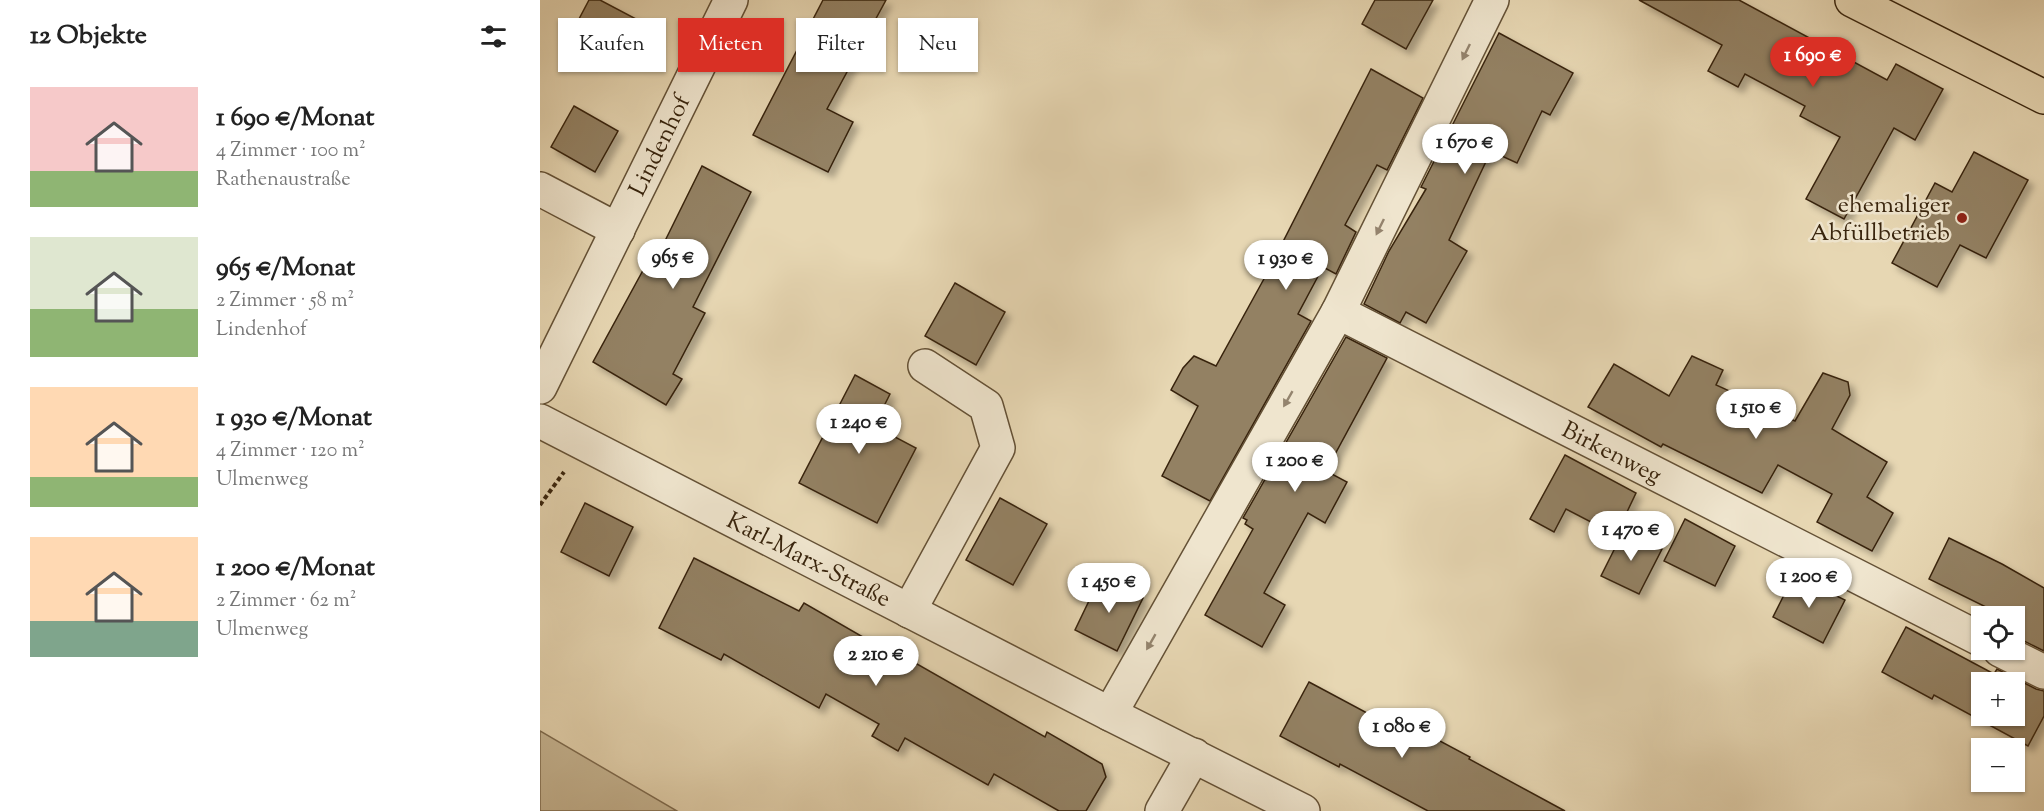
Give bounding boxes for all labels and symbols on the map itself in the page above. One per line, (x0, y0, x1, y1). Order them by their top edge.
pin: 1 690 € (1758, 37, 1868, 88)
one-way arrow (1461, 44, 1471, 61)
street label: Lindenhof (622, 88, 701, 202)
pin: 1 670 € (1410, 124, 1520, 175)
place label: ehemaliger Abfüllbetrieb (1810, 189, 1950, 251)
marker: ehemaliger Abfüllbetrieb (1955, 211, 1969, 225)
one-way arrow (1375, 219, 1384, 236)
pin: 965 € (631, 239, 715, 290)
pin: 1 930 € (1231, 240, 1341, 291)
pin: 1 510 € (1701, 389, 1811, 440)
one-way arrow (1284, 391, 1294, 408)
pin: 1 240 € (804, 404, 914, 455)
street label: Birkenweg (1555, 414, 1667, 494)
pin: 1 200 € (1240, 442, 1350, 493)
street label: Karl-Marx-Straße (720, 505, 896, 617)
pin: 1 470 € (1576, 511, 1686, 562)
pin: 1 200 € (1754, 558, 1864, 609)
pin: 1 450 € (1054, 563, 1164, 614)
one-way arrow (1146, 634, 1156, 651)
pin: 2 210 € (821, 636, 931, 687)
pin: 1 080 € (1347, 708, 1457, 759)

